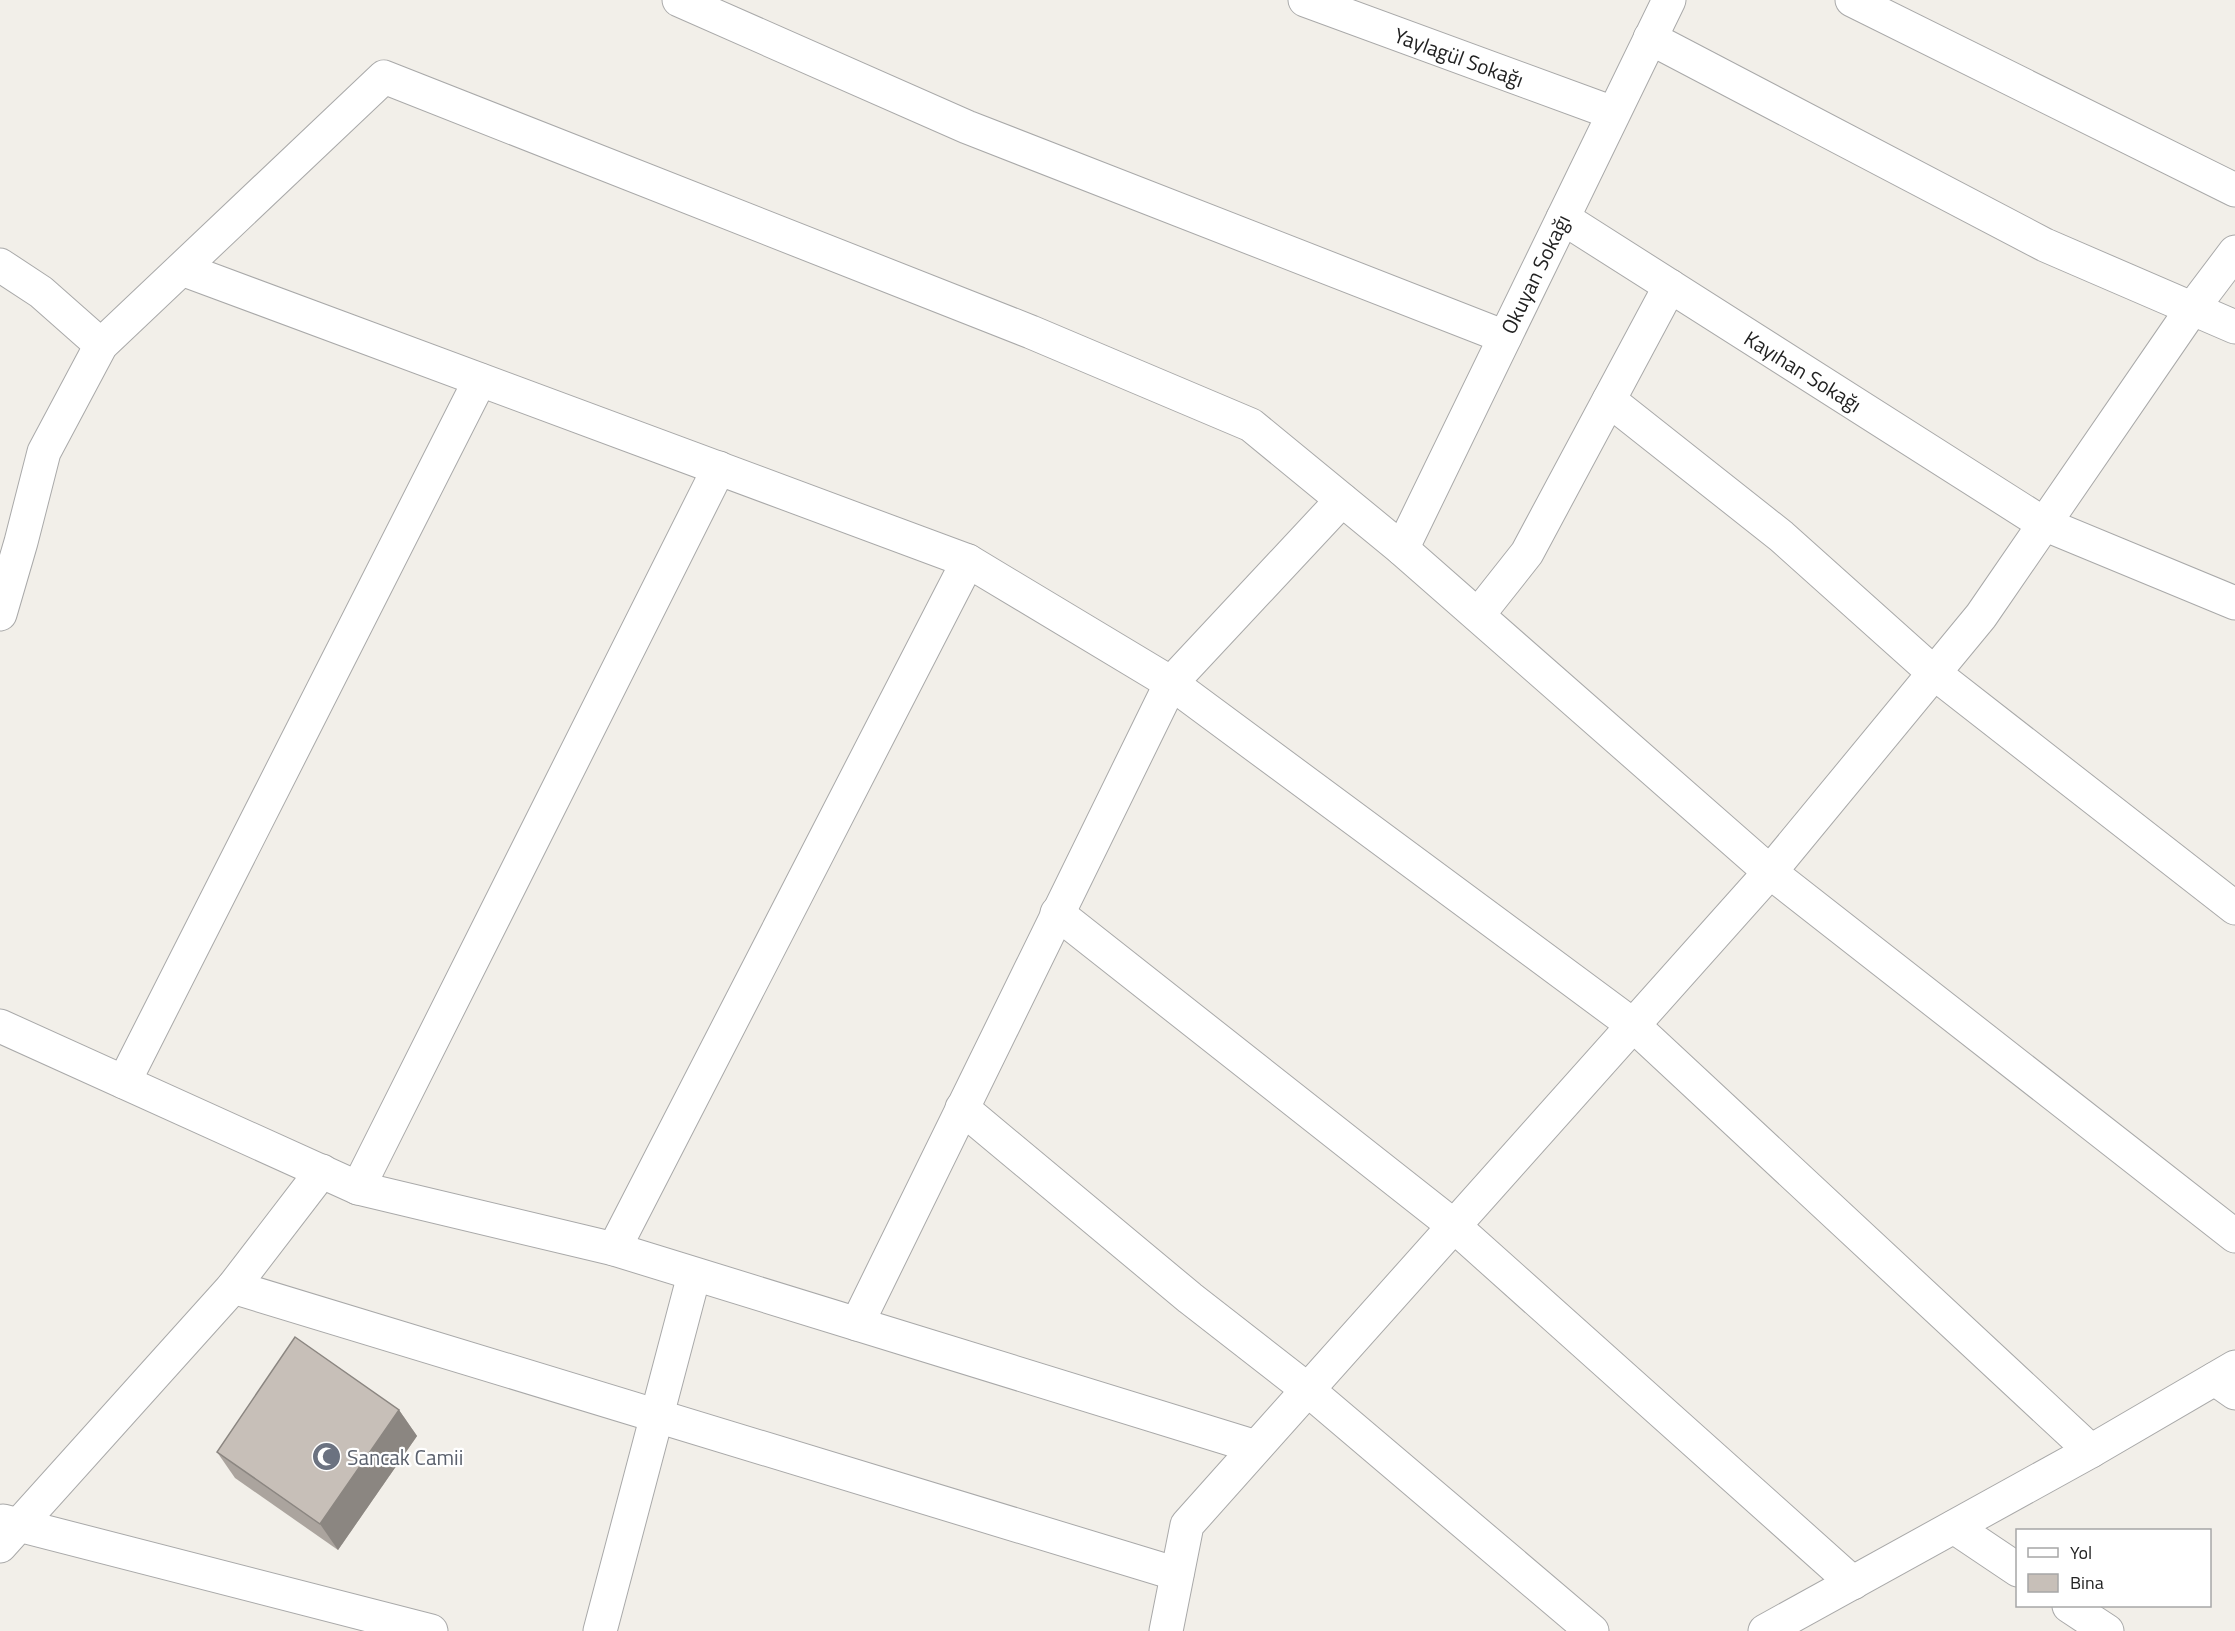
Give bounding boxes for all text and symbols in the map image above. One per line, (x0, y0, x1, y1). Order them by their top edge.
street label: Yaylagül Sokağı (1390, 19, 1528, 95)
street label: Okuyan Sokağı (1492, 209, 1578, 339)
street label: Kayıhan Sokağı (1738, 322, 1868, 420)
mosque icon: Sancak Camii (310, 1441, 342, 1473)
place label: Sancak Camii (347, 1441, 463, 1473)
legend (2016, 1529, 2211, 1607)
text: Yol (2070, 1539, 2092, 1566)
text: Bina (2070, 1569, 2104, 1596)

